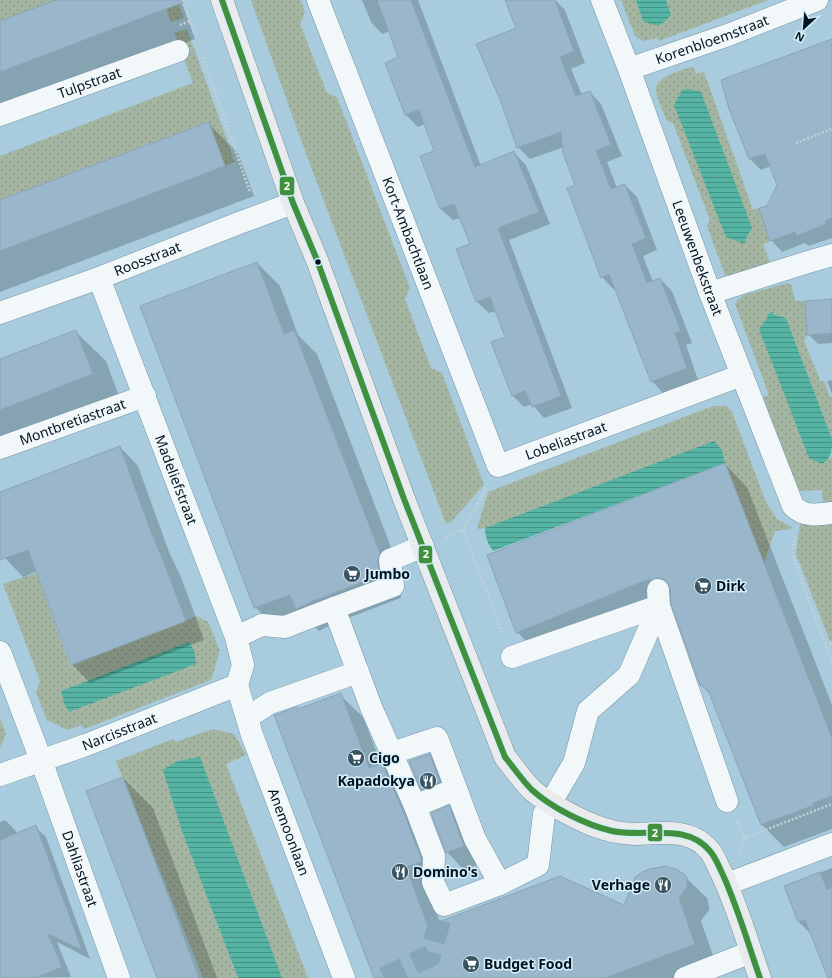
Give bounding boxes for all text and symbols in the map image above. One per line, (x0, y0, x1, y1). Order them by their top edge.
north arrow (784, 8, 824, 48)
street label: Korenbloemstraat (653, 10, 771, 68)
text: N (792, 29, 807, 46)
street label: Tulpstraat (55, 62, 124, 103)
street label: Kort-Ambachtlaan (378, 174, 439, 292)
line badge: 2 (279, 176, 295, 196)
text: 2 (284, 178, 290, 193)
street label: Leeuwenbekstraat (668, 197, 728, 318)
street label: Roosstraat (111, 237, 183, 280)
unlabelled marker (313, 257, 323, 267)
street label: Montbretiastraat (17, 394, 128, 449)
street label: Lobeliastraat (522, 416, 609, 464)
street label: Madeliefstraat (151, 432, 202, 527)
line badge: 2 (418, 545, 433, 564)
text: 2 (423, 546, 429, 561)
supermarket icon: Jumbo (342, 564, 362, 584)
place label: Jumbo (363, 564, 410, 583)
supermarket icon: Dirk (693, 576, 713, 596)
place label: Dirk (716, 576, 746, 595)
street label: Narcisstraat (79, 708, 159, 755)
supermarket icon: Cigo (346, 748, 366, 768)
place label: Cigo (369, 748, 400, 767)
place label: Kapadokya (337, 771, 415, 790)
restaurant icon: Kapadokya (418, 771, 438, 791)
street label: Anemoonlaan (264, 785, 314, 878)
line badge: 2 (647, 823, 663, 842)
text: 2 (652, 825, 658, 840)
street label: Dahliastraat (58, 828, 103, 909)
restaurant icon: Domino's (390, 862, 410, 882)
place label: Domino's (413, 862, 478, 881)
place label: Verhage (592, 875, 650, 894)
restaurant icon: Verhage (653, 875, 673, 895)
supermarket icon: Budget Food (461, 954, 481, 974)
place label: Budget Food (484, 954, 572, 973)

